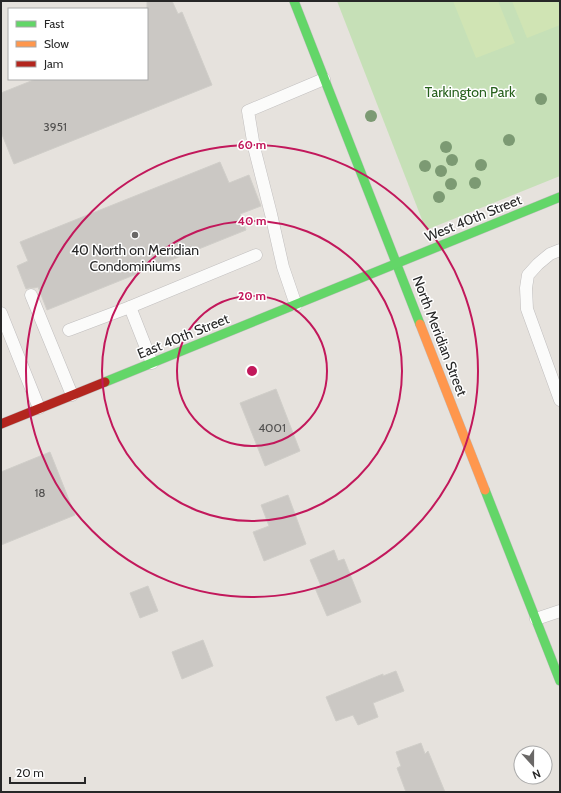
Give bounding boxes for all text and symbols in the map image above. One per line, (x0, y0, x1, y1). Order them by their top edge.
legend (8, 8, 148, 80)
text: Fast (44, 16, 64, 31)
text: Slow (44, 36, 69, 51)
text: Jam (43, 56, 63, 71)
park label: Tarkington Park (425, 83, 516, 101)
house number: 3951 (43, 119, 67, 134)
text: 60 m (238, 137, 266, 152)
street label: West 40th Street (422, 190, 524, 246)
text: 40 m (237, 213, 267, 228)
marker: 40 North on Meridian Condominiums (130, 230, 140, 240)
place label: 40 North on Meridian Condominiums (71, 241, 199, 275)
street label: North Meridian Street (409, 273, 471, 399)
text: 20 m (238, 288, 266, 303)
street label: East 40th Street (134, 309, 232, 363)
centre of rings (245, 364, 259, 378)
house number: 4001 (258, 420, 286, 435)
house number: 18 (34, 485, 46, 500)
north arrow (513, 745, 553, 785)
scale bar (10, 759, 85, 785)
text: 20 m (16, 765, 44, 780)
text: N (530, 766, 543, 782)

